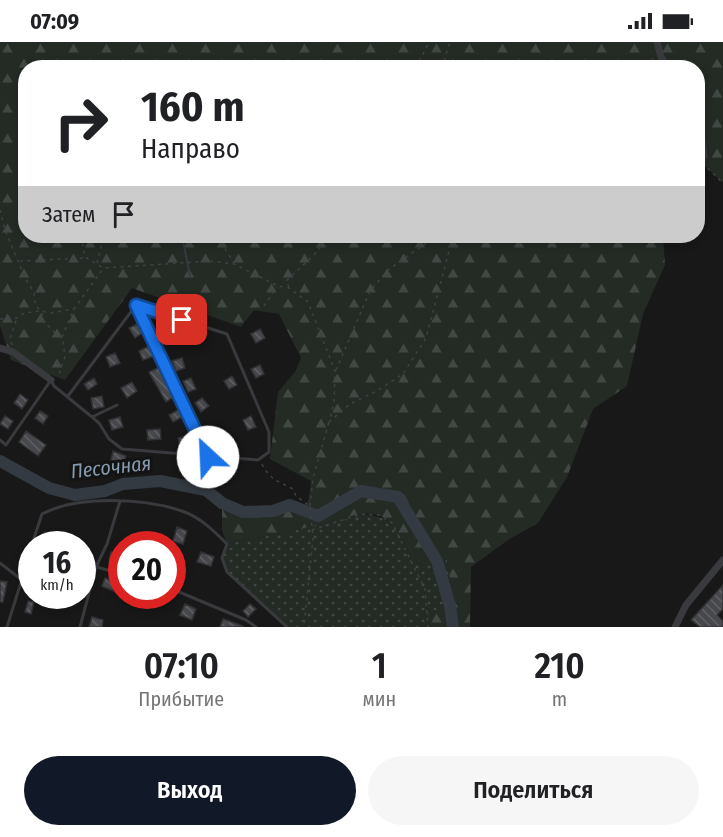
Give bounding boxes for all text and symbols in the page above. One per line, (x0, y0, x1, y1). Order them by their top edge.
text: 07:09 (30, 8, 79, 35)
text: 160 m (141, 82, 244, 132)
icon: right (42, 84, 120, 162)
text: Направо (141, 133, 240, 165)
icon: arrive (107, 198, 140, 231)
text: Затем (42, 201, 95, 228)
pin (156, 294, 207, 345)
icon: arrive (165, 303, 198, 336)
position arrow (176, 425, 240, 489)
water label: Песочная (70, 451, 152, 483)
speed limit sign: 20 (108, 531, 186, 609)
text: 16 (43, 545, 71, 581)
text: km/h (40, 576, 74, 594)
text: 07:10 (144, 644, 219, 688)
text: 1 (372, 644, 387, 688)
text: 210 (534, 644, 585, 688)
text: Прибытие (138, 687, 224, 711)
text: мин (363, 687, 396, 711)
text: m (552, 687, 567, 711)
button: Выход (24, 756, 356, 825)
button: Поделиться (368, 756, 699, 825)

